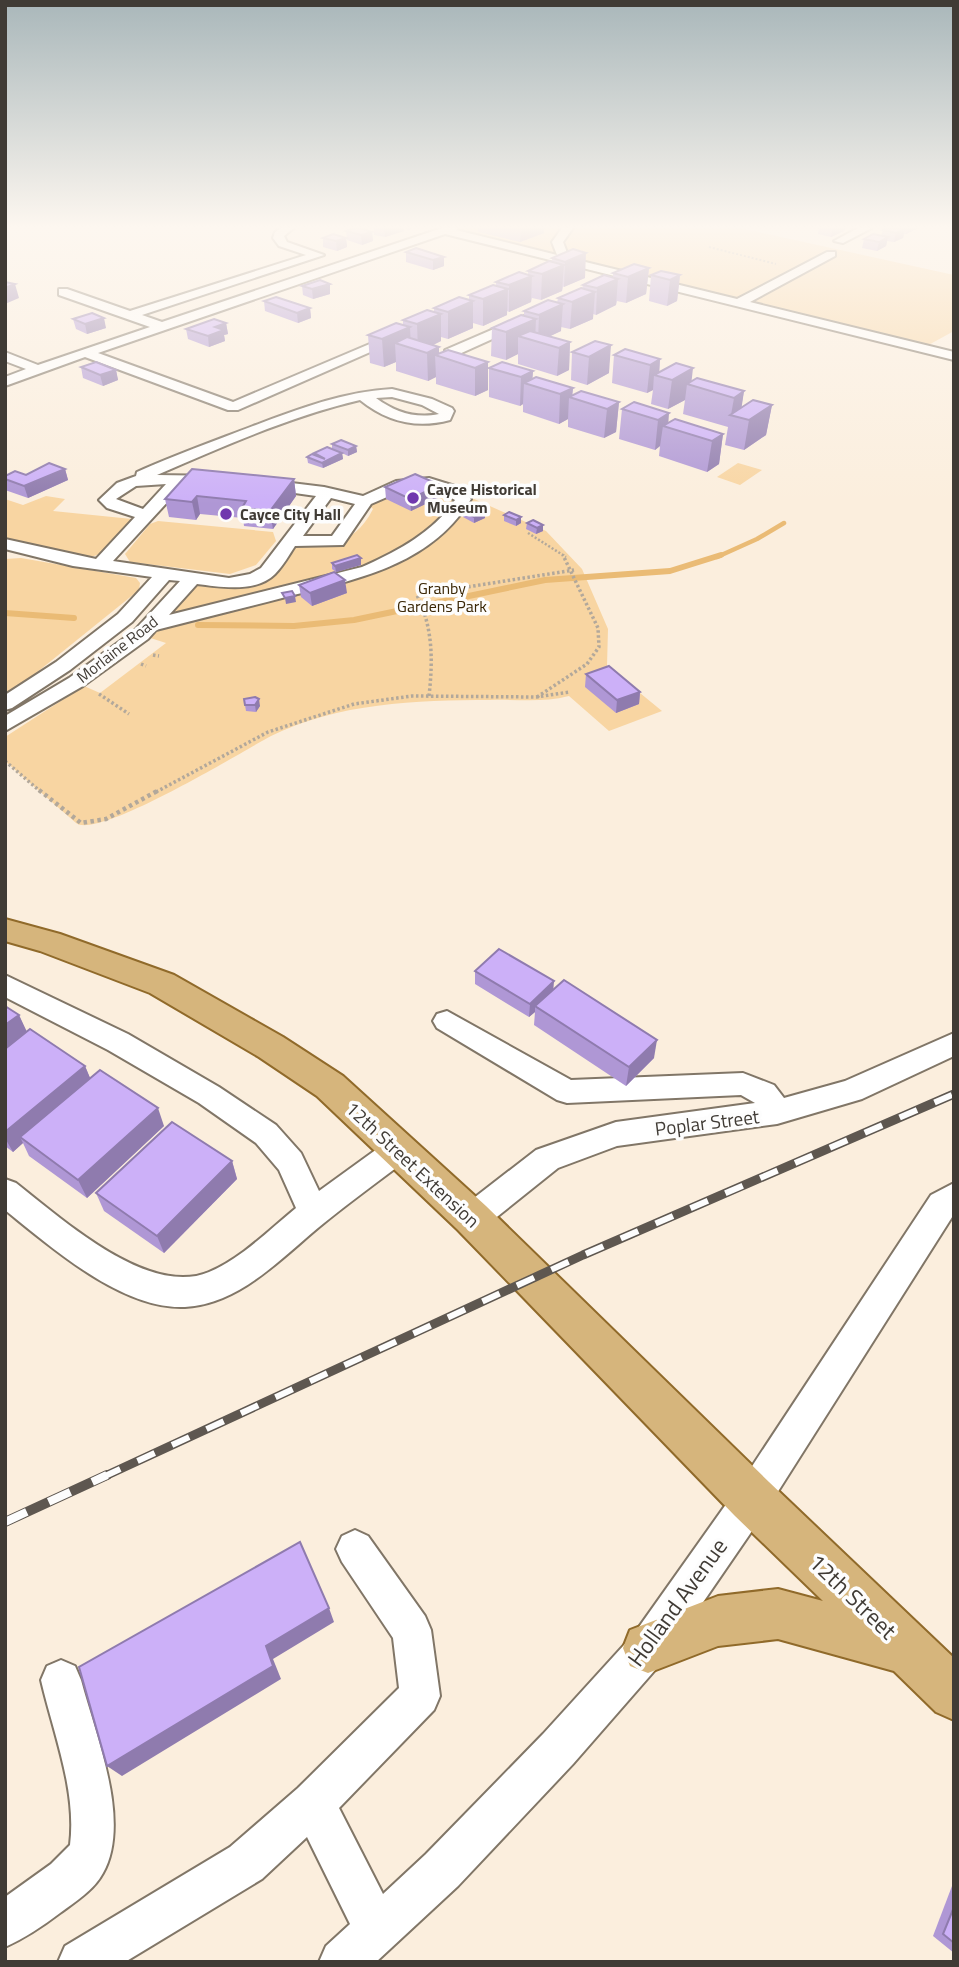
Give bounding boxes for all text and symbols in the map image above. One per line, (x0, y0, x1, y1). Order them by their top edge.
place label: Cayce Historical Museum (427, 477, 537, 519)
marker: Cayce Historical Museum (405, 490, 421, 506)
place label: Cayce City Hall (240, 502, 341, 526)
marker: Cayce City Hall (218, 506, 234, 522)
park label: Granby Gardens Park (397, 576, 487, 618)
street label: Morlaine Road (71, 610, 163, 688)
street label: 12th Street Extension (339, 1094, 487, 1234)
street label: Poplar Street (653, 1101, 761, 1143)
street label: Holland Avenue (618, 1531, 736, 1673)
street label: 12th Street (801, 1545, 905, 1647)

